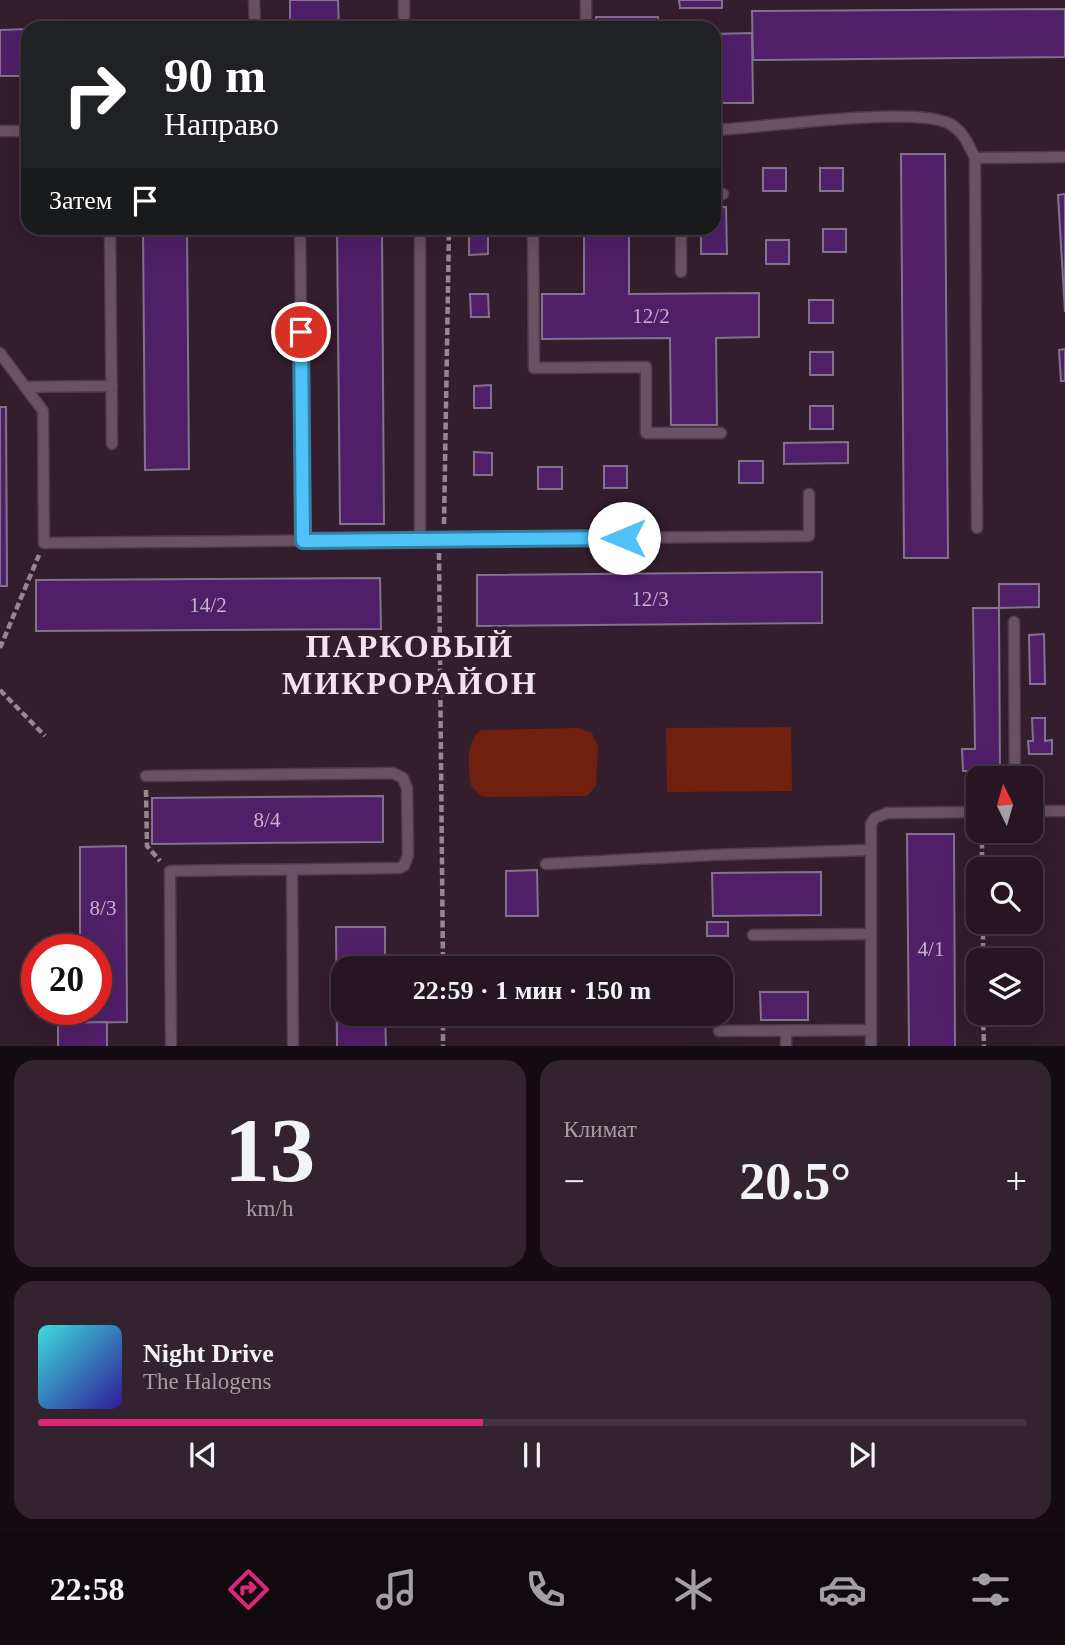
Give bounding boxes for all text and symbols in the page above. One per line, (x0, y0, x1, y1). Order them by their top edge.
text: 90 m (164, 48, 266, 103)
icon: right (49, 49, 140, 140)
text: Направо (164, 106, 279, 142)
icon: arrive (126, 182, 164, 220)
text: Затем (49, 186, 112, 215)
pin (271, 302, 331, 362)
house number: 12/2 (632, 304, 670, 328)
icon: arrive (282, 313, 320, 351)
position arrow (587, 501, 661, 575)
house number: 12/3 (631, 587, 669, 611)
house number: 14/2 (189, 593, 227, 617)
district label: ПАРКОВЫЙ МИКРОРАЙОН (282, 628, 538, 701)
north arrow (966, 766, 1043, 844)
map controls (966, 766, 1043, 1025)
house number: 8/4 (254, 808, 281, 832)
button: search (966, 857, 1043, 934)
house number: 8/3 (90, 896, 116, 920)
speed limit sign: 20 (21, 934, 112, 1025)
house number: 4/1 (918, 937, 944, 961)
button: layers (966, 948, 1043, 1025)
text: 22:59 · 1 мин · 150 m (413, 976, 651, 1005)
text: 13 (224, 1100, 315, 1201)
text: Климат (564, 1117, 637, 1142)
text: 20.5° (739, 1153, 851, 1210)
text: − (564, 1160, 585, 1202)
text: + (1006, 1160, 1027, 1202)
text: km/h (246, 1196, 293, 1221)
text: Night Drive (143, 1339, 274, 1368)
text: The Halogens (143, 1369, 271, 1394)
icon: previous (184, 1436, 222, 1474)
icon: pause (513, 1436, 551, 1474)
icon: next (843, 1436, 881, 1474)
icon: directions (224, 1565, 273, 1614)
icon: music (372, 1565, 421, 1614)
icon: phone (521, 1565, 570, 1614)
icon: climate (669, 1565, 718, 1614)
icon: car (818, 1565, 867, 1614)
icon: filters (966, 1565, 1015, 1614)
text: 22:58 (50, 1571, 124, 1607)

